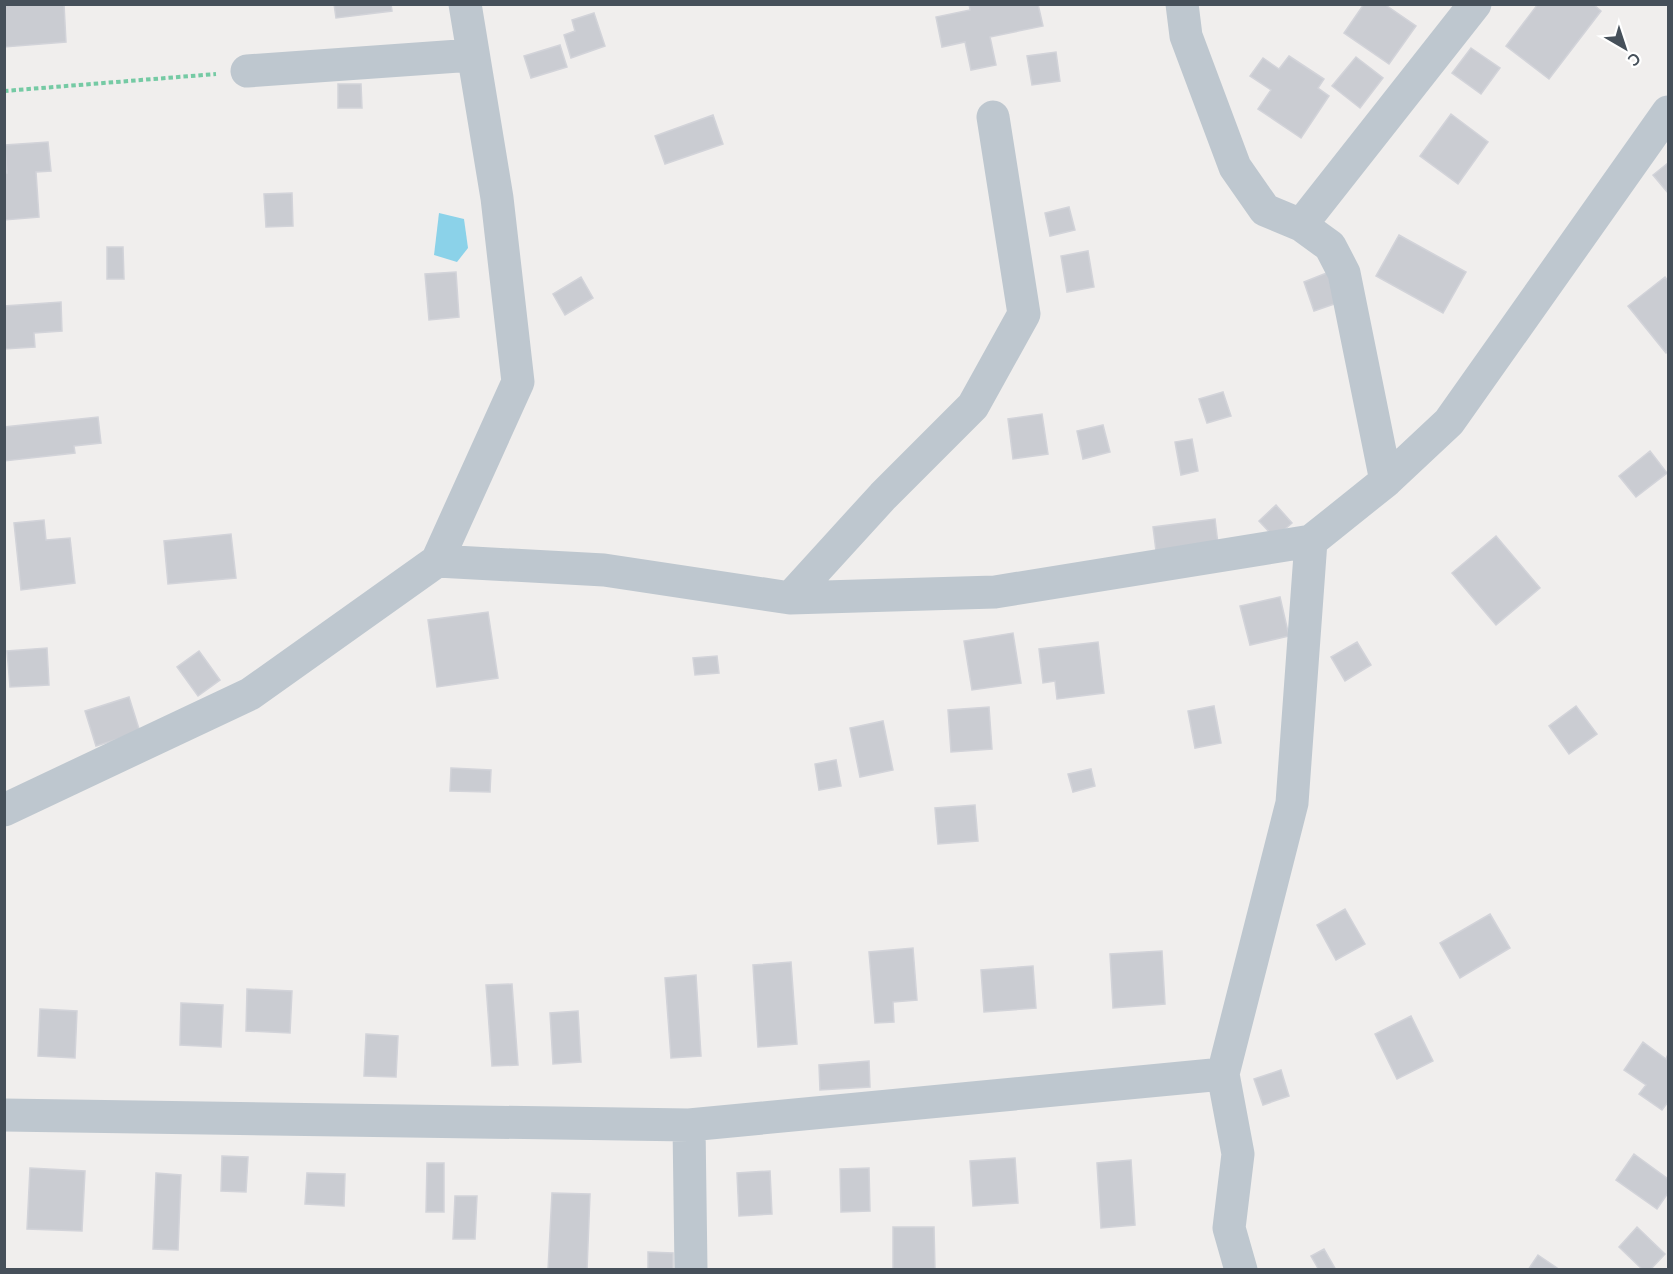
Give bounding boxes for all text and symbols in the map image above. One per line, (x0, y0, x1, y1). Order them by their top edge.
north arrow (1595, 18, 1655, 78)
text: С (1624, 48, 1645, 71)

